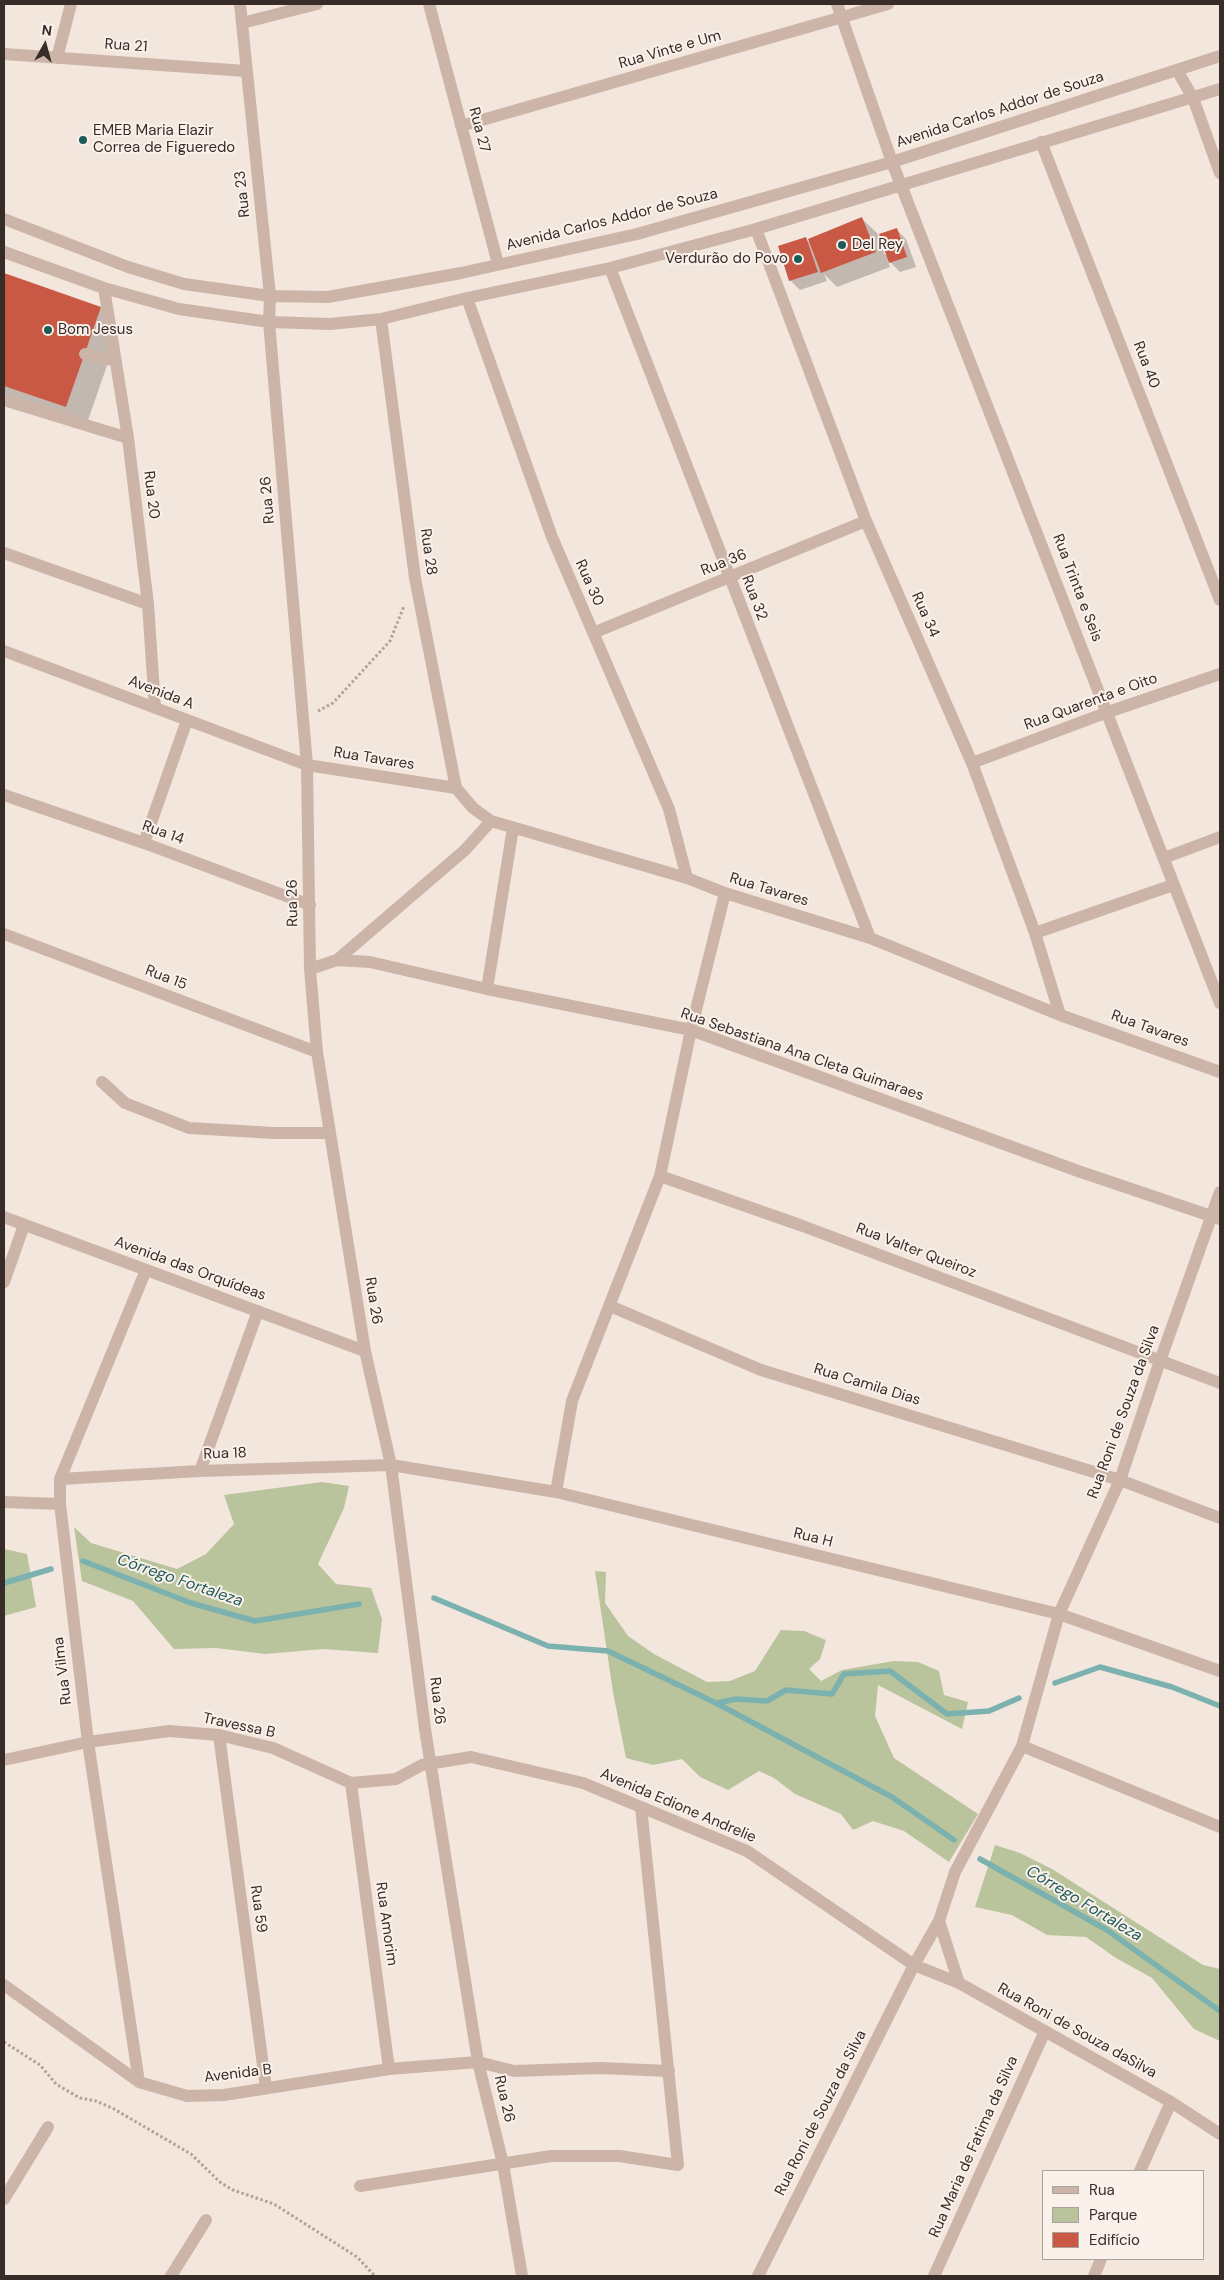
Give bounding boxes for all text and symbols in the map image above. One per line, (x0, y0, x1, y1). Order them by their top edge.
north arrow (20, 20, 70, 70)
text: N (41, 21, 53, 40)
street label: Rua Vinte e Um (617, 27, 723, 73)
street label: Rua 21 (104, 36, 148, 56)
street label: Avenida Carlos Addor de Souza (894, 68, 1106, 152)
street label: Rua 27 (464, 105, 494, 155)
place label: EMEB Maria Elazir Correa de Figueredo (93, 122, 235, 157)
marker: EMEB Maria Elazir Correa de Figueredo (77, 134, 89, 146)
street label: Rua 23 (232, 170, 254, 218)
street label: Avenida Carlos Addor de Souza (504, 185, 720, 255)
place label: Del Rey (852, 236, 903, 254)
marker: Del Rey (836, 239, 848, 251)
place label: Verdurão do Povo (665, 250, 788, 268)
marker: Verdurão do Povo (792, 253, 804, 265)
place label: Bom Jesus (58, 321, 133, 339)
marker: Bom Jesus (42, 324, 54, 336)
street label: Rua 40 (1129, 339, 1163, 391)
street label: Rua 20 (139, 470, 163, 520)
street label: Rua 26 (257, 475, 279, 525)
street label: Rua 28 (416, 527, 440, 577)
street label: Rua Trinta e Seis (1048, 532, 1106, 644)
street label: Rua 36 (698, 546, 750, 580)
street label: Rua 30 (571, 557, 607, 609)
street label: Rua 32 (737, 573, 771, 623)
street label: Rua 34 (907, 590, 943, 640)
street label: Rua Quarenta e Oito (1022, 669, 1160, 735)
street label: Avenida A (126, 672, 196, 714)
street label: Rua Tavares (332, 744, 416, 774)
street label: Rua 14 (140, 817, 186, 849)
street label: Rua Tavares (727, 869, 811, 911)
street label: Rua 26 (284, 879, 302, 927)
street label: Rua 15 (142, 962, 190, 994)
street label: Rua Sebastiana Ana Cleta Guimaraes (678, 1005, 926, 1105)
street label: Rua Tavares (1108, 1007, 1192, 1051)
street label: Rua Valter Queiroz (853, 1220, 979, 1282)
street label: Avenida das Orquídeas (112, 1233, 268, 1305)
street label: Rua 26 (360, 1276, 386, 1326)
street label: Rua Roni de Souza da Silva (1084, 1323, 1164, 1501)
street label: Rua Camila Dias (811, 1360, 923, 1410)
street label: Rua 18 (203, 1444, 247, 1464)
street label: Rua H (791, 1524, 835, 1552)
water label: Córrego Fortaleza (115, 1550, 245, 1612)
street label: Rua Vilma (50, 1636, 76, 1706)
street label: Rua 26 (425, 1676, 449, 1726)
street label: Travessa B (201, 1710, 277, 1742)
street label: Avenida Edione Andrelie (597, 1765, 759, 1847)
water label: Córrego Fortaleza (1023, 1862, 1145, 1946)
street label: Rua Amorim (371, 1881, 401, 1967)
street label: Rua 59 (246, 1884, 270, 1934)
street label: Rua Roni de Souza daSilva (994, 1980, 1160, 2082)
street label: Rua Roni de Souza da Silva (771, 2027, 871, 2199)
street label: Rua Maria de Fatima da Silva (926, 2053, 1022, 2241)
street label: Avenida B (203, 2061, 273, 2087)
street label: Rua 26 (490, 2074, 518, 2124)
legend (1042, 2170, 1204, 2260)
text: Rua (1089, 2180, 1115, 2200)
text: Parque (1089, 2205, 1137, 2225)
text: Edifício (1089, 2230, 1140, 2250)

